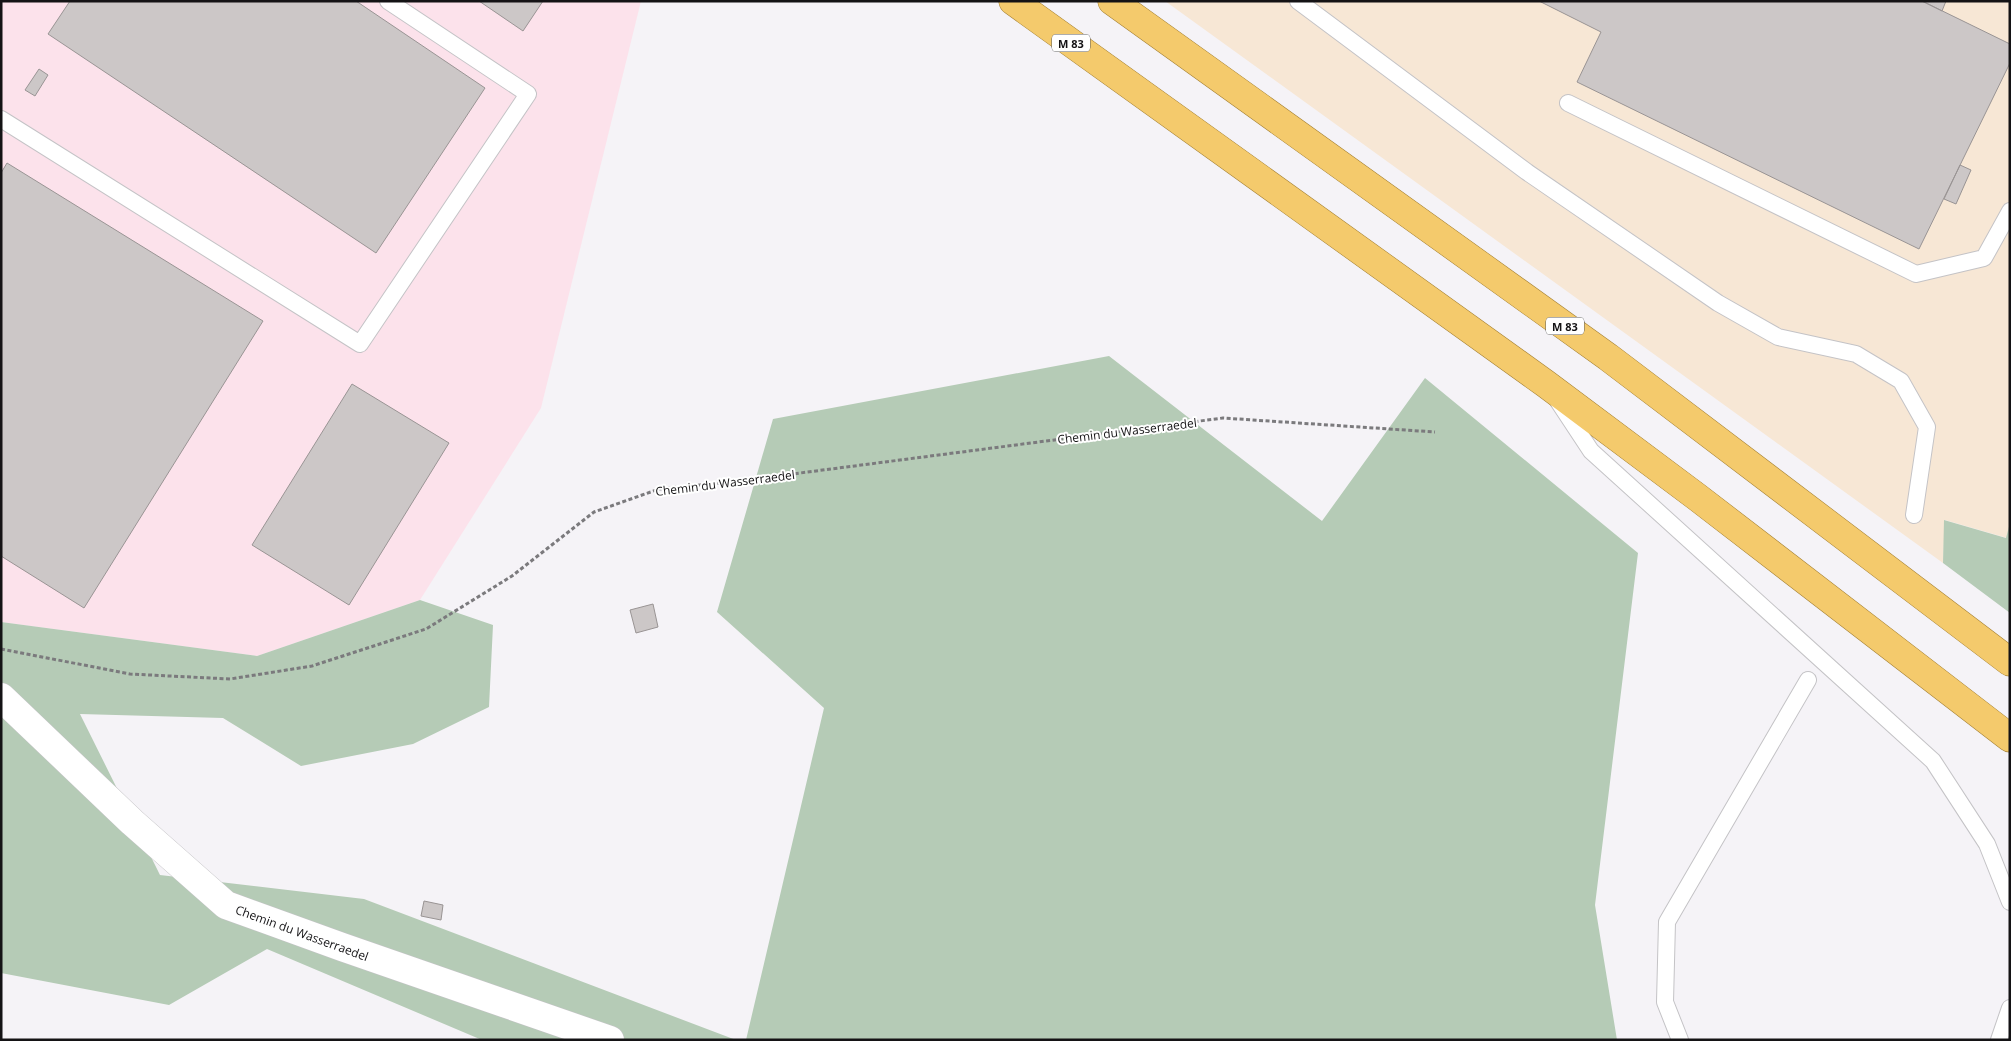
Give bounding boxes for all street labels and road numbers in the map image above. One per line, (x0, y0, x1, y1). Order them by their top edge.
road number: M 83 (1052, 34, 1090, 52)
road number: M 83 (1546, 318, 1584, 334)
street label: Chemin du Wasserraedel (1056, 414, 1198, 448)
street label: Chemin du Wasserraedel (654, 466, 796, 500)
street label: Chemin du Wasserraedel (233, 901, 371, 965)

